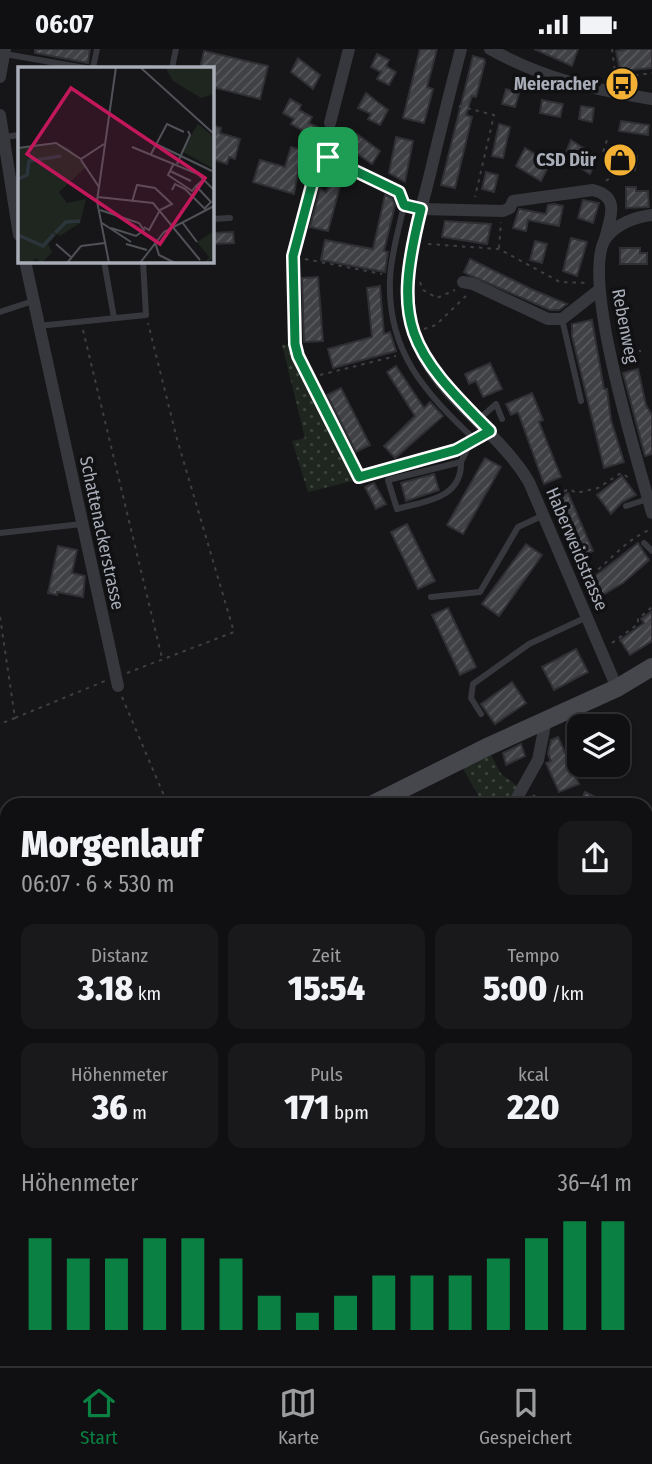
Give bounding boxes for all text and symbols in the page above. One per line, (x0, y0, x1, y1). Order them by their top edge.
text: 06:07 (35, 9, 94, 40)
bus stop icon: Meieracher (603, 65, 641, 103)
inset map (18, 67, 214, 263)
place label: Meieracher (514, 73, 598, 95)
pin (298, 127, 358, 187)
icon: arrive (309, 138, 347, 176)
shop icon: CSD Dür (601, 141, 639, 179)
place label: CSD Dür (536, 149, 596, 171)
street label: Rebenweg (607, 287, 643, 366)
street label: Schattenackerstrasse (75, 454, 129, 612)
street label: Haberweidstrasse (541, 484, 613, 614)
map controls (567, 714, 630, 777)
button: layers (567, 714, 630, 777)
text: Morgenlauf (21, 821, 202, 867)
button: share (558, 821, 632, 895)
text: 06:07 · 6 × 530 m (21, 870, 174, 898)
text: Distanz (91, 944, 148, 967)
text: Zeit (312, 944, 341, 967)
text: Tempo (508, 944, 559, 967)
text: 3.18 (78, 967, 133, 1009)
text: 15:54 (288, 967, 365, 1009)
text: 5:00 (483, 967, 547, 1009)
text: km (133, 982, 161, 1005)
text: /km (547, 982, 584, 1005)
text: Höhenmeter (71, 1063, 168, 1086)
text: Puls (310, 1063, 343, 1086)
text: kcal (518, 1063, 549, 1086)
text: 36 (92, 1086, 128, 1128)
text: 171 (284, 1086, 330, 1128)
text: 220 (507, 1086, 560, 1128)
text: m (128, 1101, 147, 1124)
text: bpm (330, 1101, 369, 1124)
text: Höhenmeter (21, 1169, 138, 1197)
text: 36–41 m (558, 1169, 632, 1197)
tab: Start (80, 1384, 118, 1449)
tab: Karte (278, 1384, 319, 1449)
tab: Gespeichert (479, 1384, 572, 1449)

